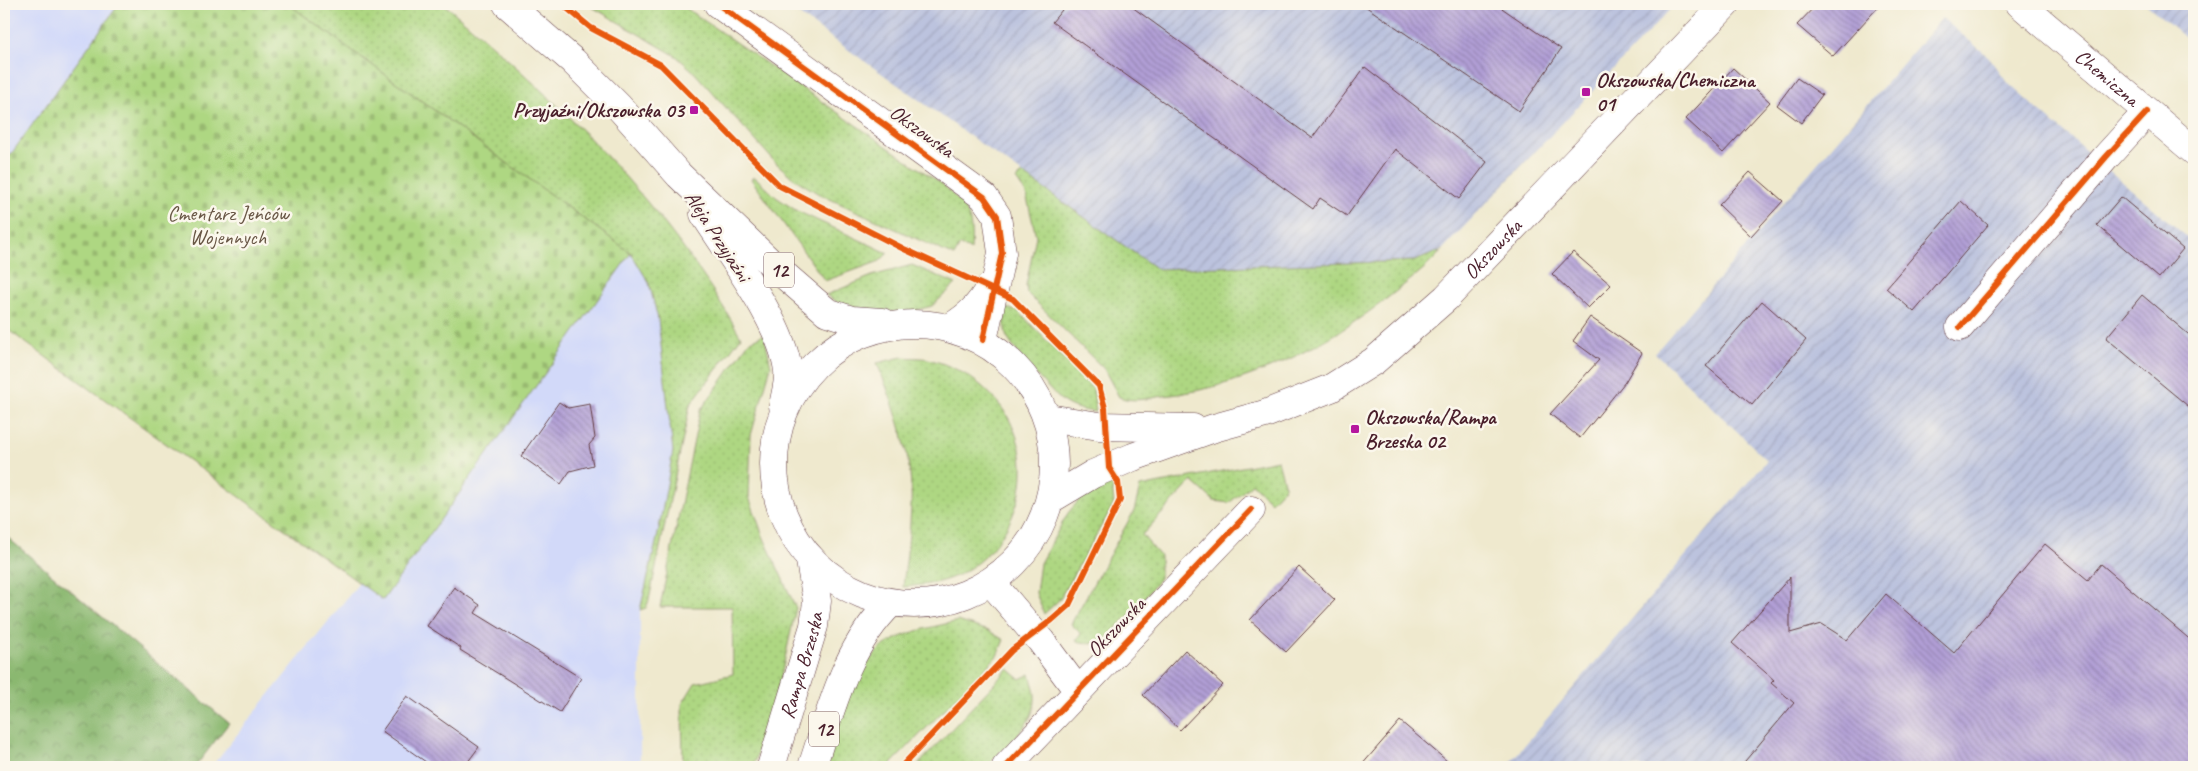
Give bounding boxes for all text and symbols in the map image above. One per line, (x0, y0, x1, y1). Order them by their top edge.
street label: Chemiczna (2070, 43, 2146, 114)
place label: Okszowska/Chemiczna 01 (1596, 67, 1757, 117)
marker: Okszowska/Chemiczna 01 (1580, 86, 1592, 98)
place label: Przyjaźni/Okszowska 03 (513, 97, 687, 123)
street label: Okszowska (885, 99, 961, 164)
marker: Przyjaźni/Okszowska 03 (688, 104, 700, 116)
street label: Aleja Przyjaźni (679, 186, 759, 289)
park label: Cmentarz Jeńców Wojennych (167, 200, 291, 250)
street label: Okszowska (1458, 213, 1528, 285)
road number: 12 (764, 252, 794, 288)
place label: Okszowska/Rampa Brzeska 02 (1365, 404, 1497, 454)
marker: Okszowska/Rampa Brzeska 02 (1349, 423, 1361, 435)
street label: Okszowska (1081, 590, 1152, 662)
street label: Rampa Brzeska (774, 610, 829, 722)
road number: 12 (809, 712, 839, 746)

